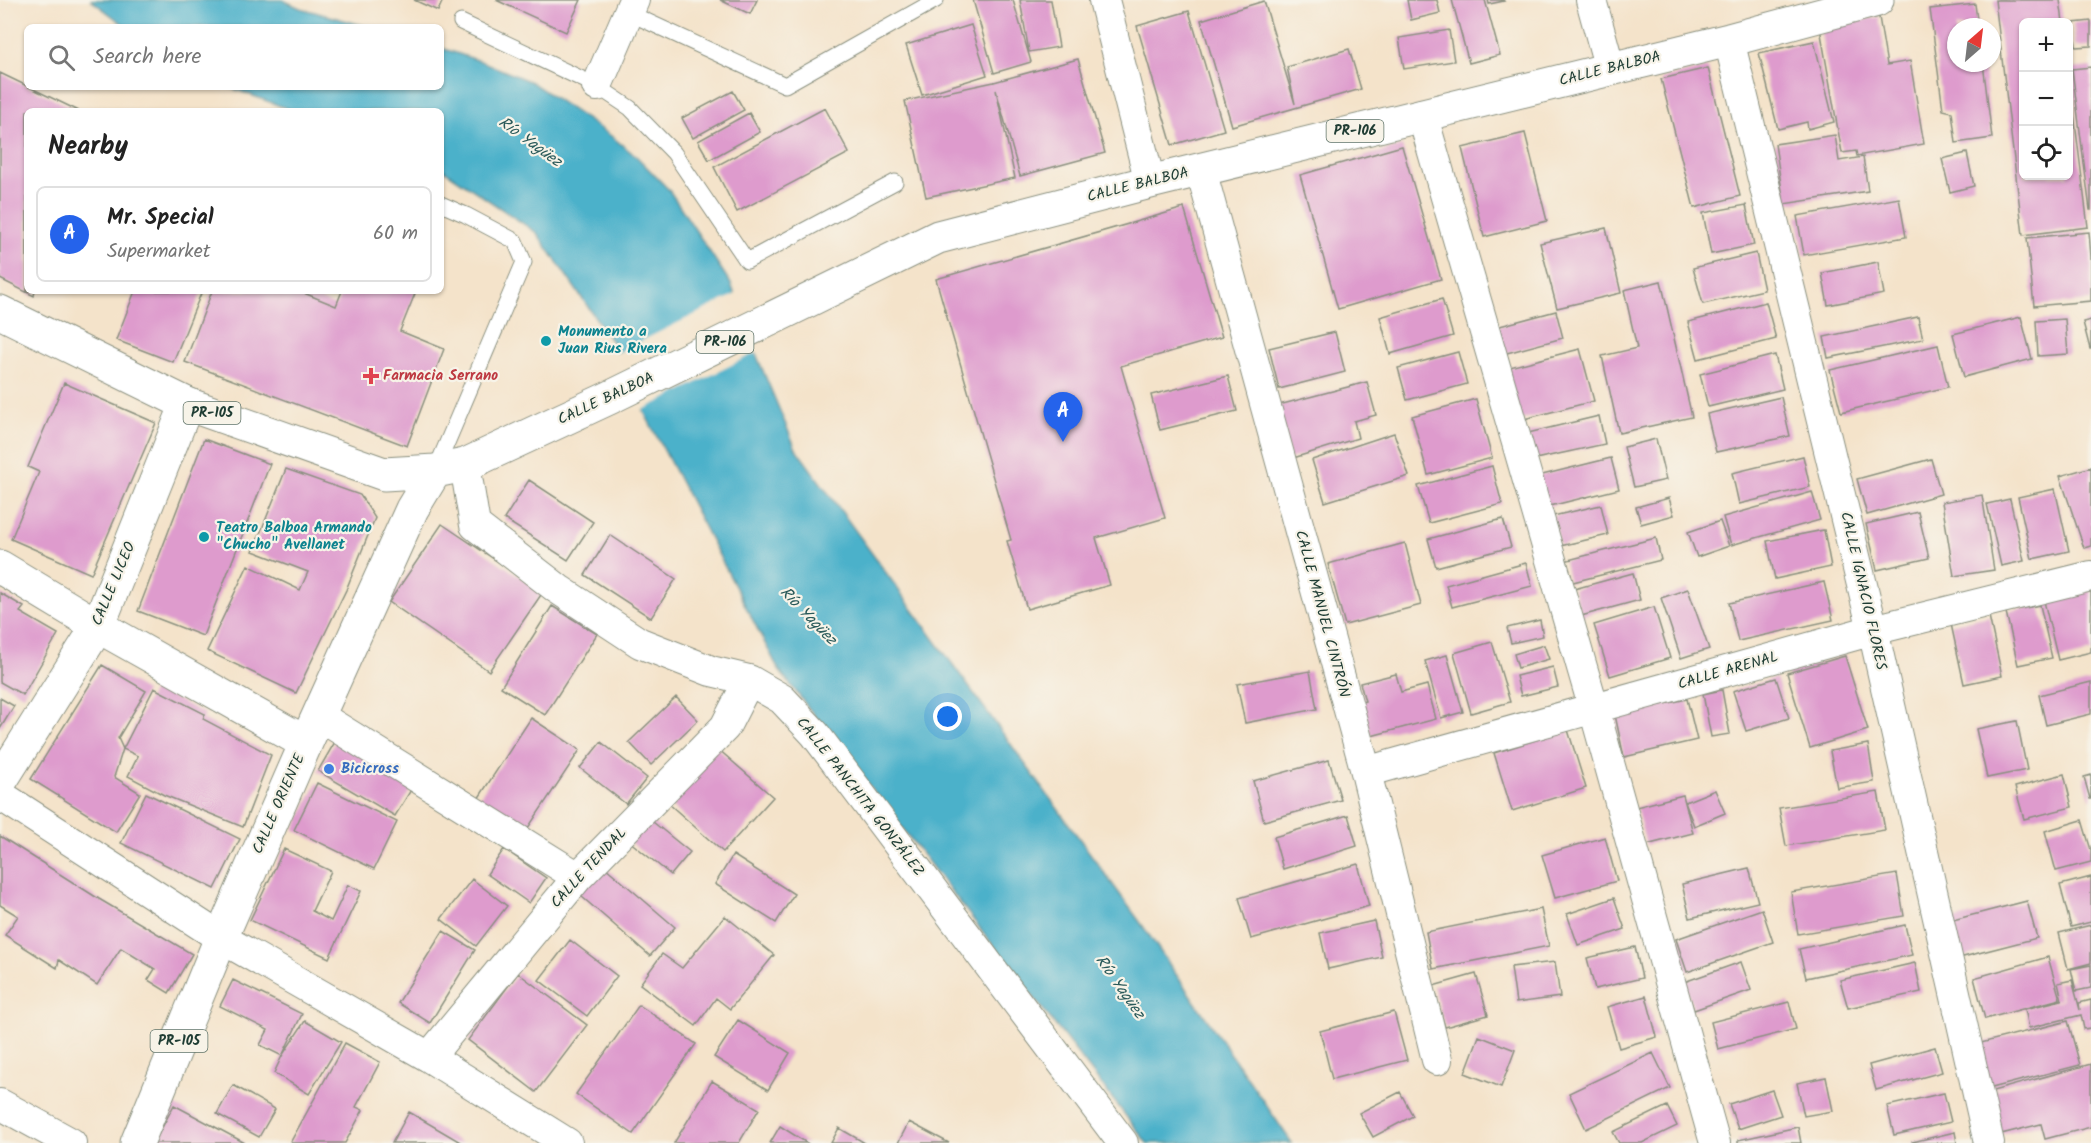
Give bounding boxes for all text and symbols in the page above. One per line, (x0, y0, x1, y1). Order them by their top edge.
north arrow (1947, 18, 2001, 72)
map controls (2019, 18, 2073, 180)
button: + (2019, 18, 2073, 72)
search box (24, 24, 444, 90)
text: Search here (93, 40, 201, 75)
icon: search (45, 41, 78, 74)
street label: CALLE BALBOA (1557, 45, 1663, 93)
button: − (2019, 72, 2073, 126)
water label: Río Yagüez (493, 110, 568, 175)
road number: PR-106 (1326, 120, 1384, 142)
text: Nearby (48, 126, 128, 168)
button: locate (2019, 126, 2073, 180)
street label: CALLE BALBOA (1085, 161, 1191, 209)
text: Mr. Special (107, 201, 214, 236)
text: A (63, 218, 76, 250)
text: 60 m (373, 218, 418, 250)
text: Supermarket (107, 236, 210, 268)
place label: Monumento a Juan Rius Rivera (558, 320, 667, 361)
road number: PR-106 (696, 331, 754, 353)
marker: Monumento a Juan Rius Rivera (539, 334, 553, 348)
place label: Farmacia Serrano (383, 364, 498, 388)
street label: CALLE BALBOA (554, 366, 658, 432)
marker: Farmacia Serrano (364, 369, 378, 383)
pin: A (1044, 392, 1082, 442)
road number: PR-105 (184, 402, 240, 424)
street label: CALLE IGNACIO FLORES (1833, 509, 1893, 673)
place label: Teatro Balboa Armando "Chucho" Avellanet (216, 516, 372, 557)
street label: CALLE MANUEL CINTRÓN (1288, 528, 1356, 700)
marker: Teatro Balboa Armando "Chucho" Avellanet (197, 530, 211, 544)
street label: CALLE LICEO (86, 538, 142, 630)
water label: Río Yagüez (774, 581, 844, 652)
street label: CALLE ARENAL (1675, 645, 1781, 697)
your location (933, 702, 962, 731)
street label: CALLE PANCHITA GONZÁLEZ (790, 712, 930, 882)
street label: CALLE ORIENTE (246, 749, 312, 858)
place label: Bicicross (341, 757, 399, 781)
marker: Bicicross (322, 762, 336, 776)
street label: CALLE TENDAL (545, 822, 633, 914)
water label: Río Yagüez (1089, 950, 1152, 1026)
road number: PR-105 (150, 1030, 207, 1052)

